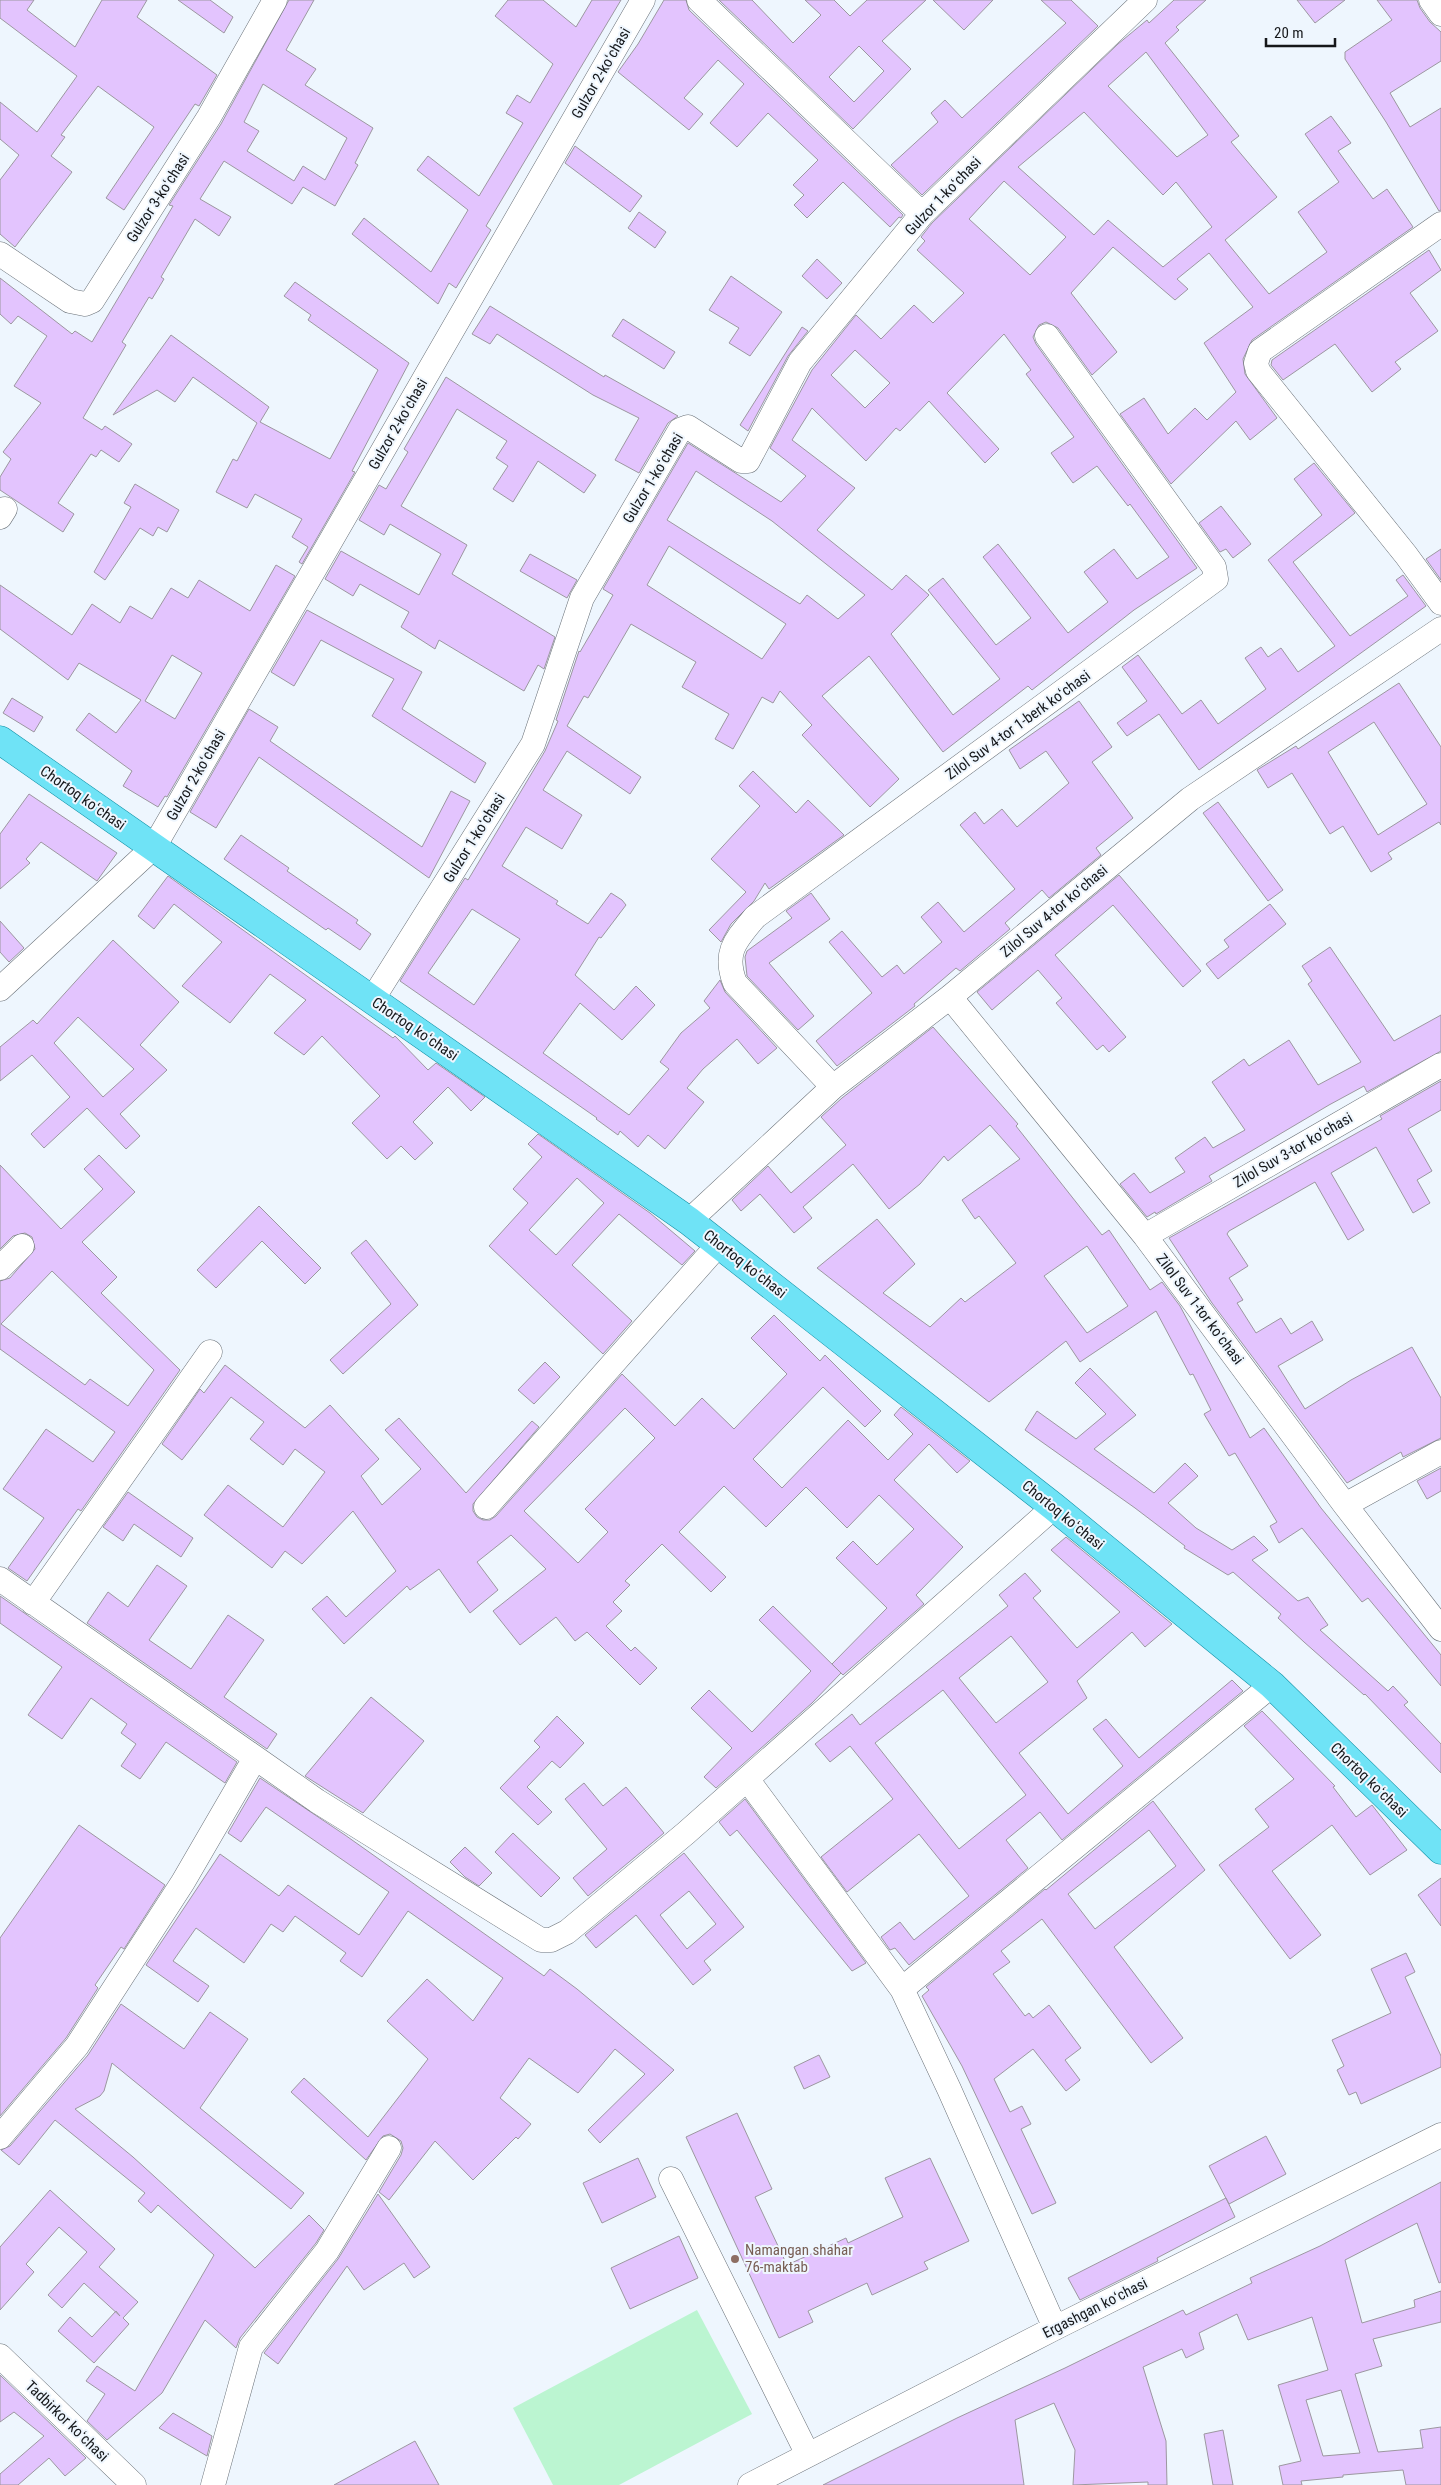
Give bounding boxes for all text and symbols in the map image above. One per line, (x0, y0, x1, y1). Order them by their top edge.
scale bar (1266, 15, 1335, 47)
street label: Gulzor 2-koʻchasi (568, 24, 634, 122)
text: 20 m (1274, 24, 1304, 42)
street label: Gulzor 3-koʻchasi (123, 150, 193, 246)
street label: Gulzor 1-koʻchasi (901, 153, 985, 239)
street label: Gulzor 2-koʻchasi (365, 375, 431, 473)
street label: Gulzor 1-koʻchasi (619, 430, 687, 526)
street label: Zilol Suv 4-tor 1-berk koʻchasi (942, 666, 1094, 784)
street label: Gulzor 2-koʻchasi (163, 726, 229, 824)
street label: Chortoq koʻchasi (37, 762, 129, 834)
street label: Gulzor 1-koʻchasi (439, 790, 509, 886)
street label: Zilol Suv 4-tor koʻchasi (997, 861, 1111, 961)
street label: Chortoq koʻchasi (368, 994, 462, 1064)
street label: Zilol Suv 3-tor koʻchasi (1230, 1109, 1356, 1191)
street label: Chortoq koʻchasi (700, 1226, 790, 1302)
street label: Zilol Suv 1-tor koʻchasi (1152, 1250, 1248, 1368)
street label: Chortoq koʻchasi (1018, 1476, 1108, 1554)
street label: Chortoq koʻchasi (1327, 1739, 1411, 1821)
place label: Namangan shahar 76-maktab (745, 2241, 853, 2276)
marker: Namangan shahar 76-maktab (729, 2253, 741, 2265)
street label: Ergashgan koʻchasi (1040, 2274, 1150, 2342)
street label: Tadbirkor koʻchasi (22, 2377, 112, 2465)

